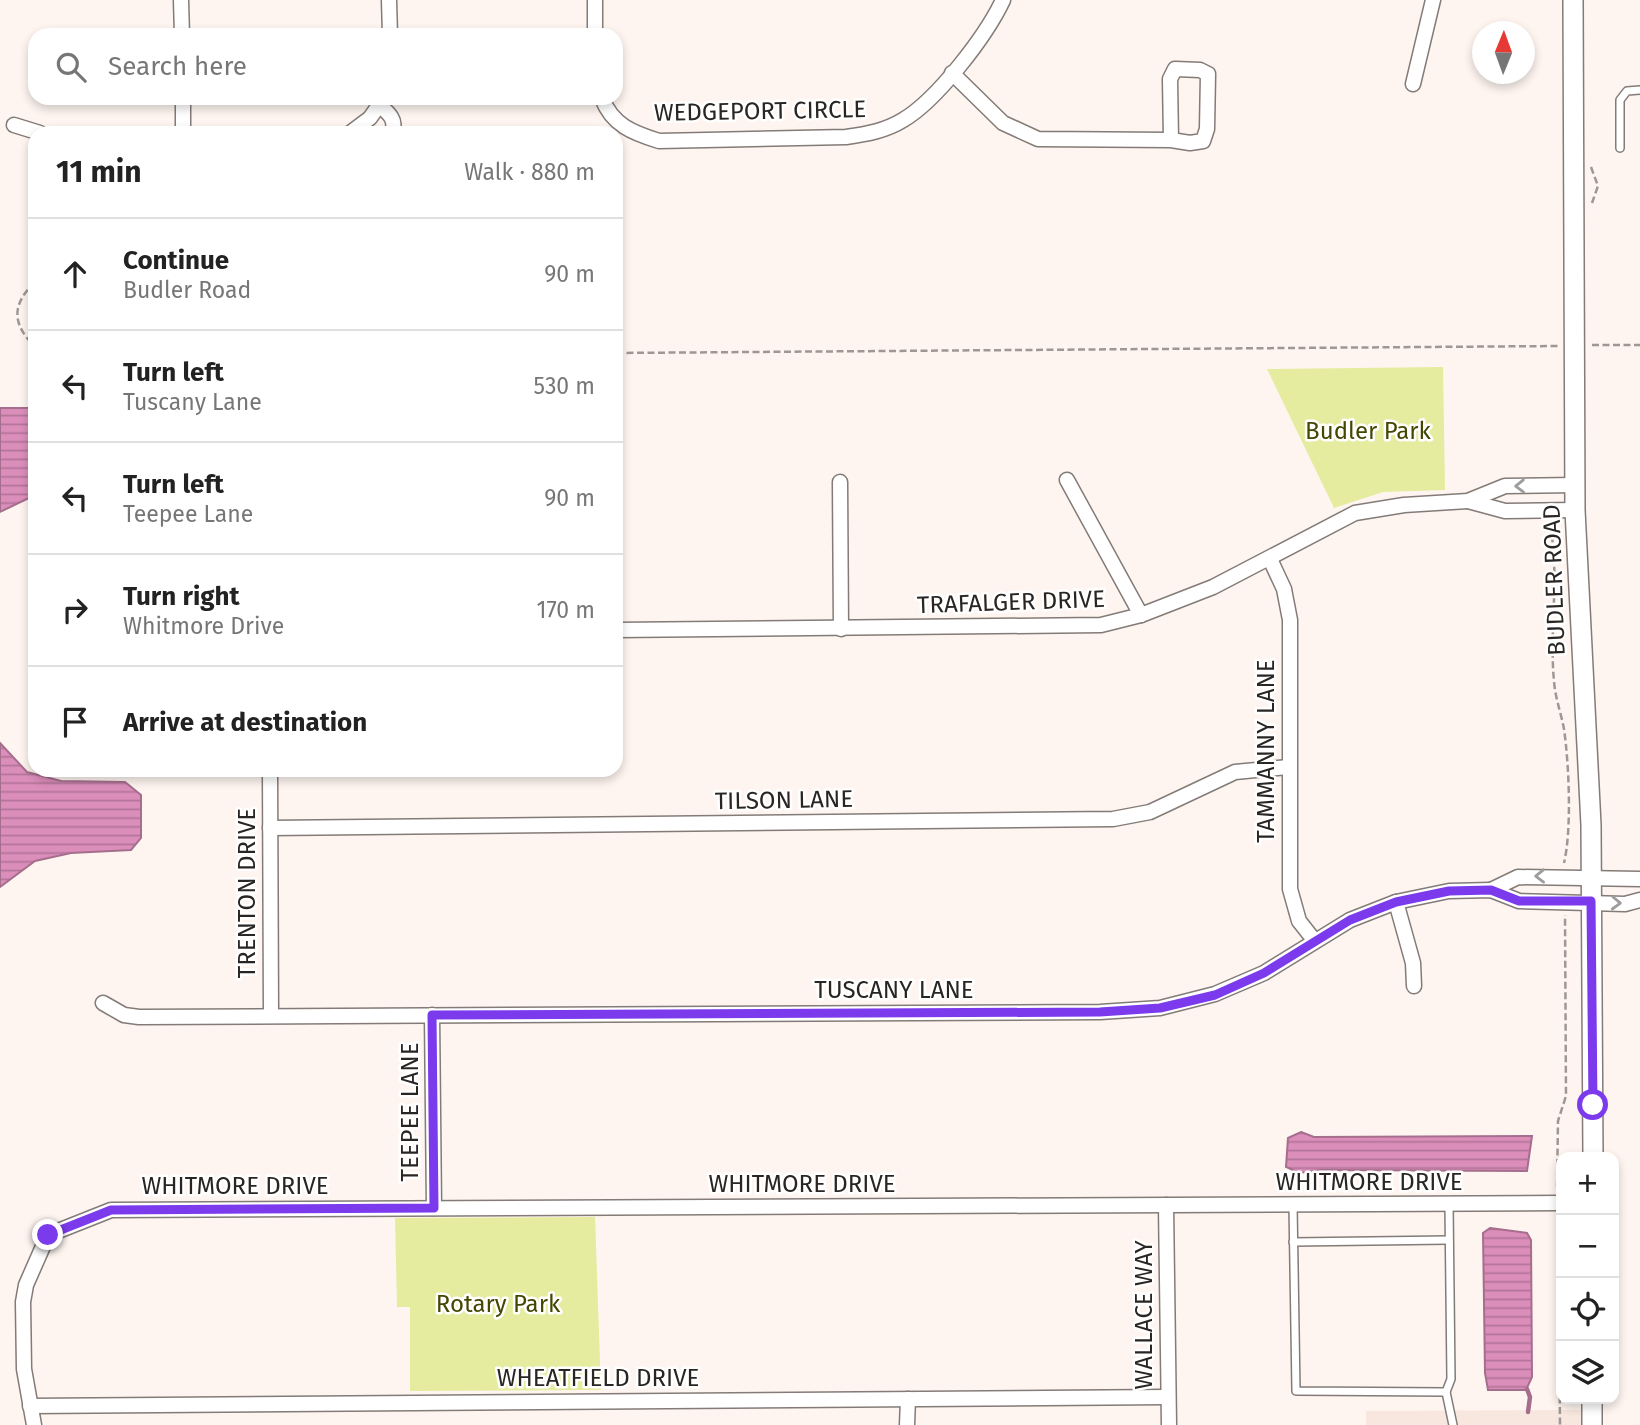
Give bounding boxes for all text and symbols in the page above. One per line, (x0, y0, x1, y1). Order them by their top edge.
north arrow (1472, 21, 1535, 84)
search box (28, 28, 623, 105)
icon: search (52, 48, 90, 86)
text: Search here (108, 51, 247, 82)
street label: WEDGEPORT CIRCLE (654, 95, 866, 127)
text: 11 min (56, 154, 142, 190)
text: Walk · 880 m (464, 158, 595, 186)
text: Continue (123, 245, 229, 276)
icon: ahead (56, 255, 94, 293)
text: 90 m (544, 260, 595, 288)
text: Budler Road (123, 276, 251, 304)
text: Turn left (123, 357, 224, 388)
icon: left (56, 367, 94, 405)
text: 530 m (534, 372, 595, 400)
text: Tuscany Lane (123, 388, 262, 416)
park label: Budler Park (1305, 417, 1432, 445)
text: Turn left (123, 469, 224, 500)
one-way arrow (1514, 478, 1525, 494)
icon: left (56, 479, 94, 517)
text: 90 m (544, 484, 595, 512)
text: Teepee Lane (123, 500, 253, 528)
street label: BUDLER ROAD (1537, 504, 1571, 656)
text: Turn right (123, 581, 240, 612)
street label: TRAFALGER DRIVE (917, 585, 1105, 619)
icon: right (56, 591, 94, 629)
text: 170 m (536, 596, 595, 624)
text: Whitmore Drive (123, 612, 284, 640)
street label: TAMMANNY LANE (1252, 659, 1280, 843)
icon: arrive (56, 703, 94, 741)
text: Arrive at destination (123, 707, 367, 738)
street label: TILSON LANE (715, 785, 853, 815)
street label: TRENTON DRIVE (233, 808, 261, 978)
one-way arrow (1534, 868, 1544, 884)
one-way arrow (1611, 895, 1622, 910)
street label: TUSCANY LANE (814, 976, 974, 1004)
street label: TEEPEE LANE (396, 1042, 424, 1182)
route start (1577, 1089, 1608, 1120)
map controls (1556, 1152, 1619, 1404)
button: + (1556, 1152, 1619, 1215)
street label: WHITMORE DRIVE (1275, 1168, 1463, 1196)
street label: WHITMORE DRIVE (708, 1170, 896, 1198)
street label: WHITMORE DRIVE (141, 1172, 329, 1200)
button: − (1556, 1215, 1619, 1278)
route end (32, 1219, 63, 1250)
street label: WALLACE WAY (1130, 1240, 1158, 1390)
button: locate (1556, 1278, 1619, 1341)
park label: Rotary Park (436, 1290, 561, 1318)
button: layers (1556, 1341, 1619, 1404)
street label: WHEATFIELD DRIVE (497, 1364, 699, 1392)

